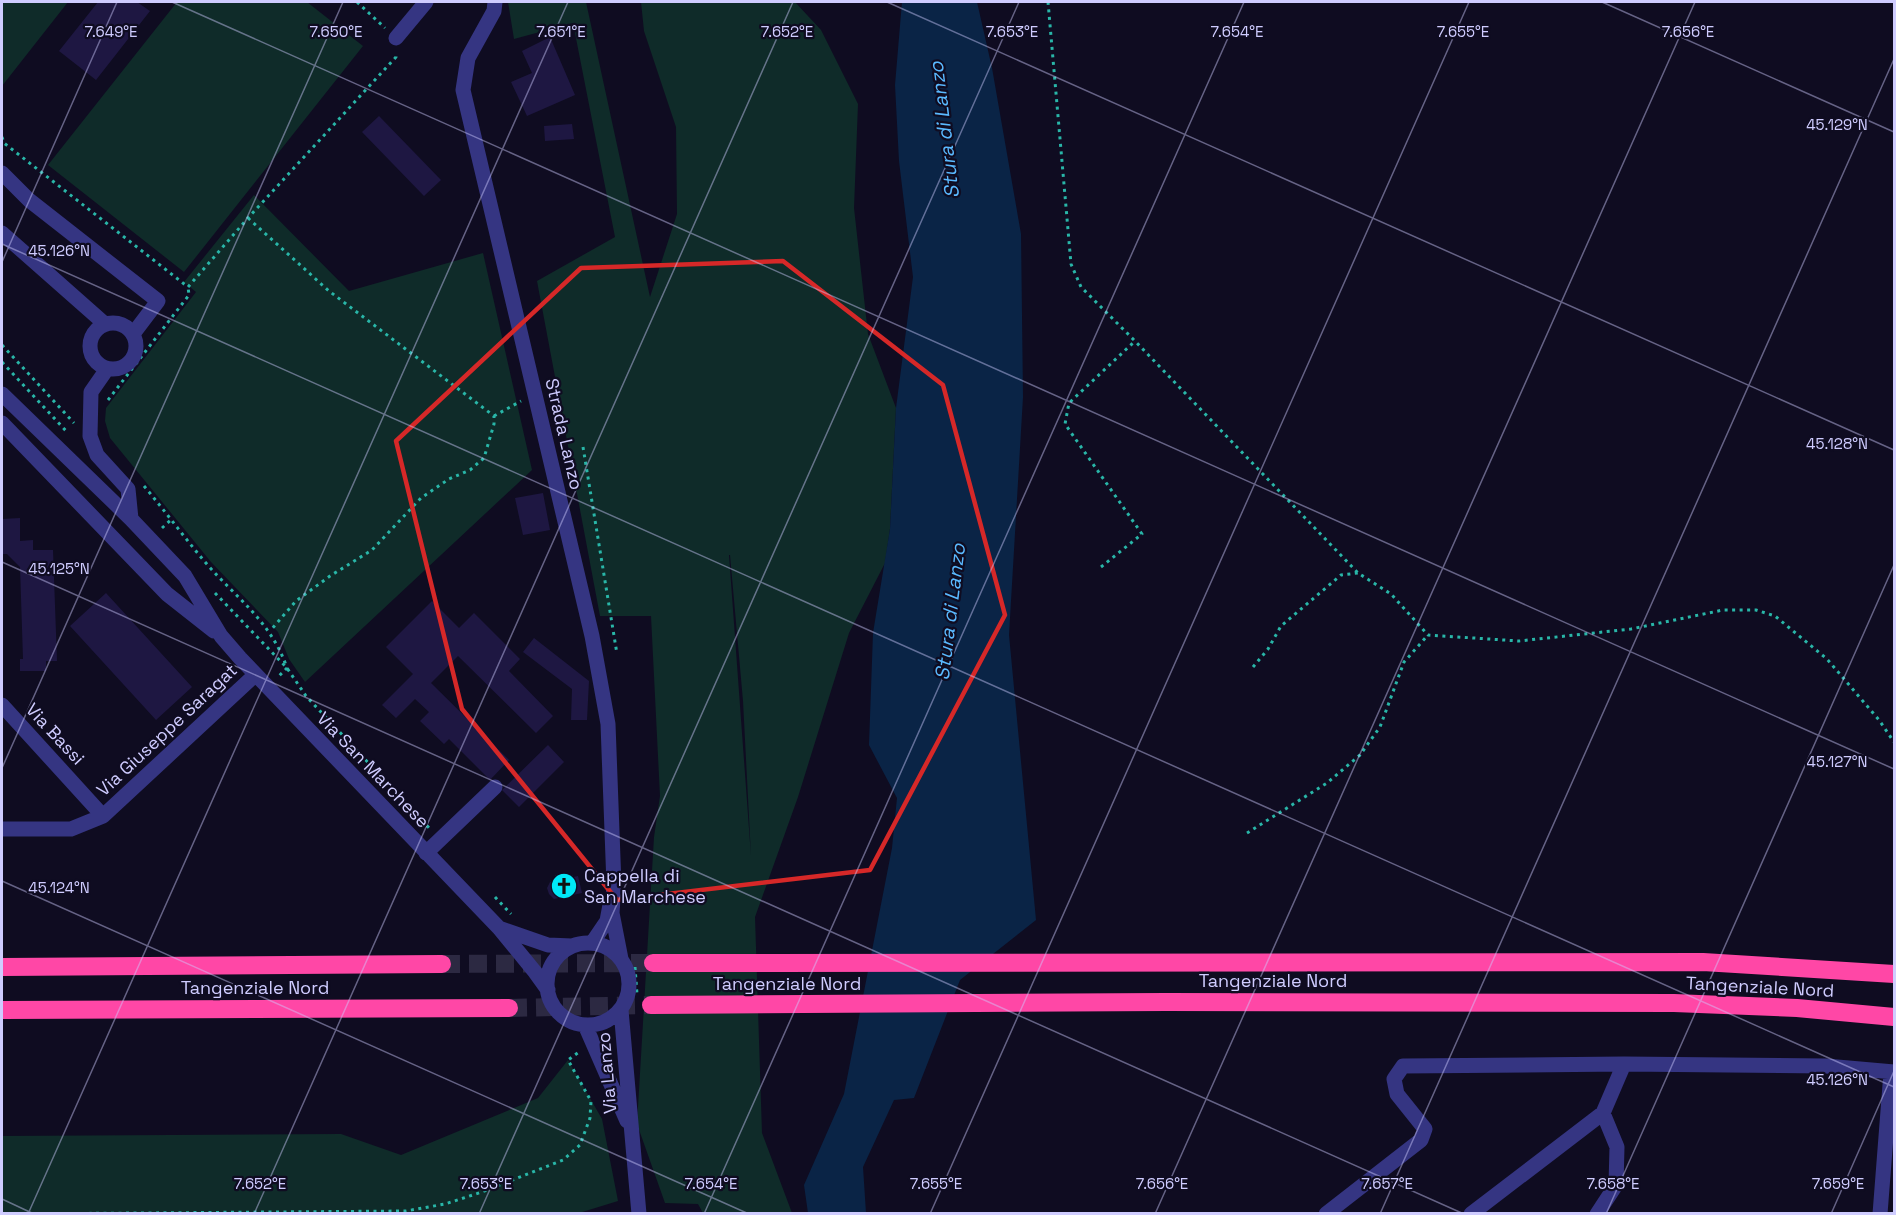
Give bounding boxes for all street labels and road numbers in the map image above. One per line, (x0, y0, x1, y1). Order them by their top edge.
street label: Strada Lanzo (540, 376, 588, 492)
street label: Via Giuseppe Saragat (92, 658, 242, 801)
street label: Via Bassi (21, 698, 90, 769)
street label: Via San Marchese (312, 707, 435, 833)
street label: Tangenziale Nord (1199, 969, 1347, 992)
street label: Tangenziale Nord (1685, 971, 1835, 1002)
street label: Tangenziale Nord (713, 972, 861, 995)
street label: Tangenziale Nord (181, 976, 329, 999)
street label: Via Lanzo (591, 1031, 622, 1115)

